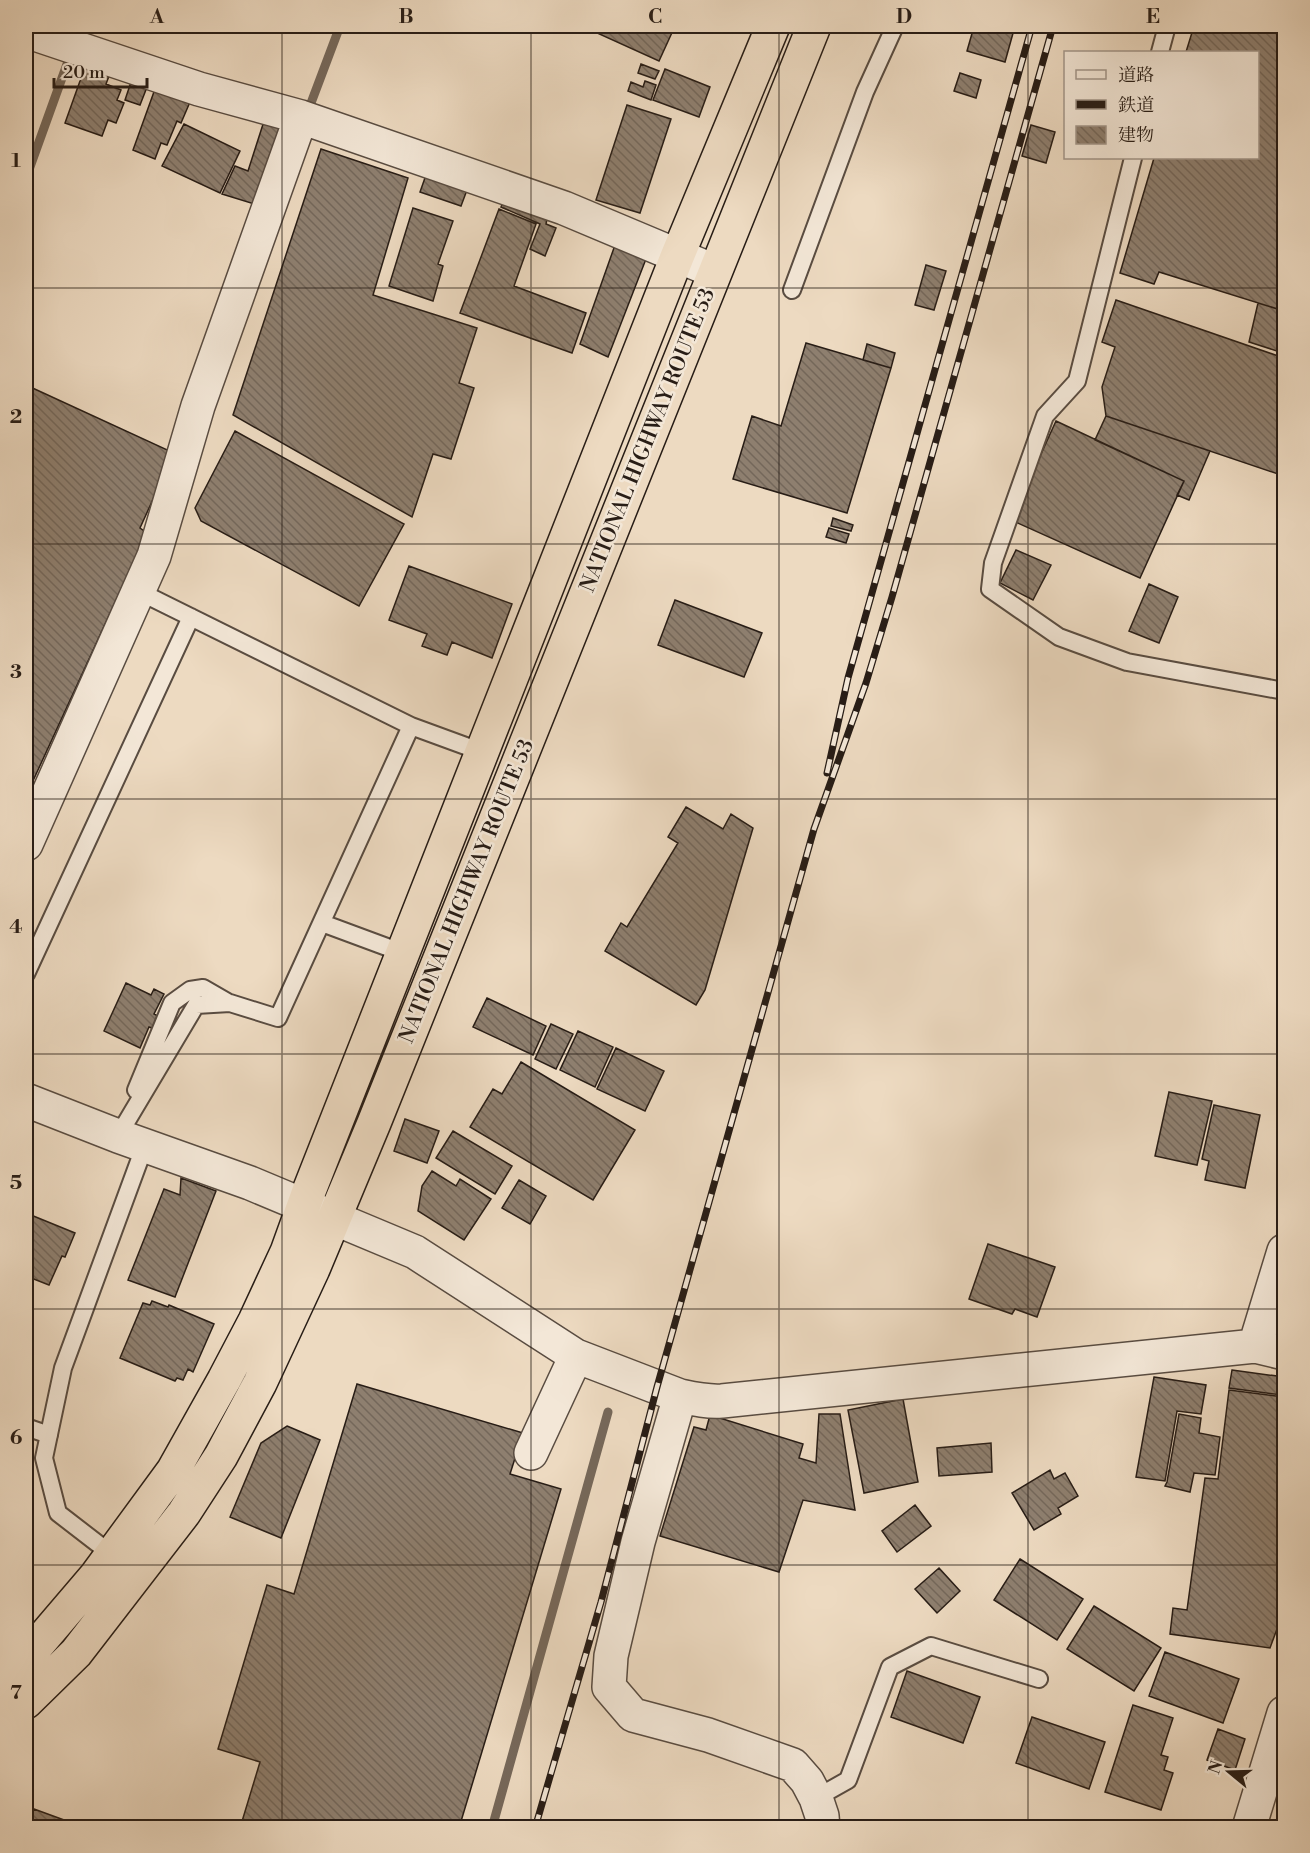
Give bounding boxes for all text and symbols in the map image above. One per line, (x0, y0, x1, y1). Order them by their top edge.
text: A (149, 5, 165, 30)
text: B (398, 5, 414, 30)
text: C (648, 5, 662, 30)
text: D (896, 5, 912, 30)
text: E (1146, 5, 1160, 30)
scale bar (54, 51, 147, 89)
legend (1064, 51, 1259, 159)
text: 20 m (63, 61, 105, 84)
text: 道路 (1118, 64, 1154, 87)
text: 鉄道 (1118, 94, 1154, 117)
text: 建物 (1118, 124, 1154, 147)
text: 1 (11, 149, 21, 174)
street label: NATIONAL HIGHWAY ROUTE 53 (575, 285, 721, 596)
text: 2 (10, 405, 22, 430)
text: 3 (10, 660, 22, 685)
street label: NATIONAL HIGHWAY ROUTE 53 (394, 736, 540, 1047)
text: 4 (9, 915, 23, 940)
text: 5 (10, 1171, 22, 1196)
text: 6 (10, 1426, 23, 1451)
text: 7 (10, 1681, 22, 1706)
north arrow (1199, 1742, 1259, 1802)
text: N (1204, 1758, 1227, 1777)

